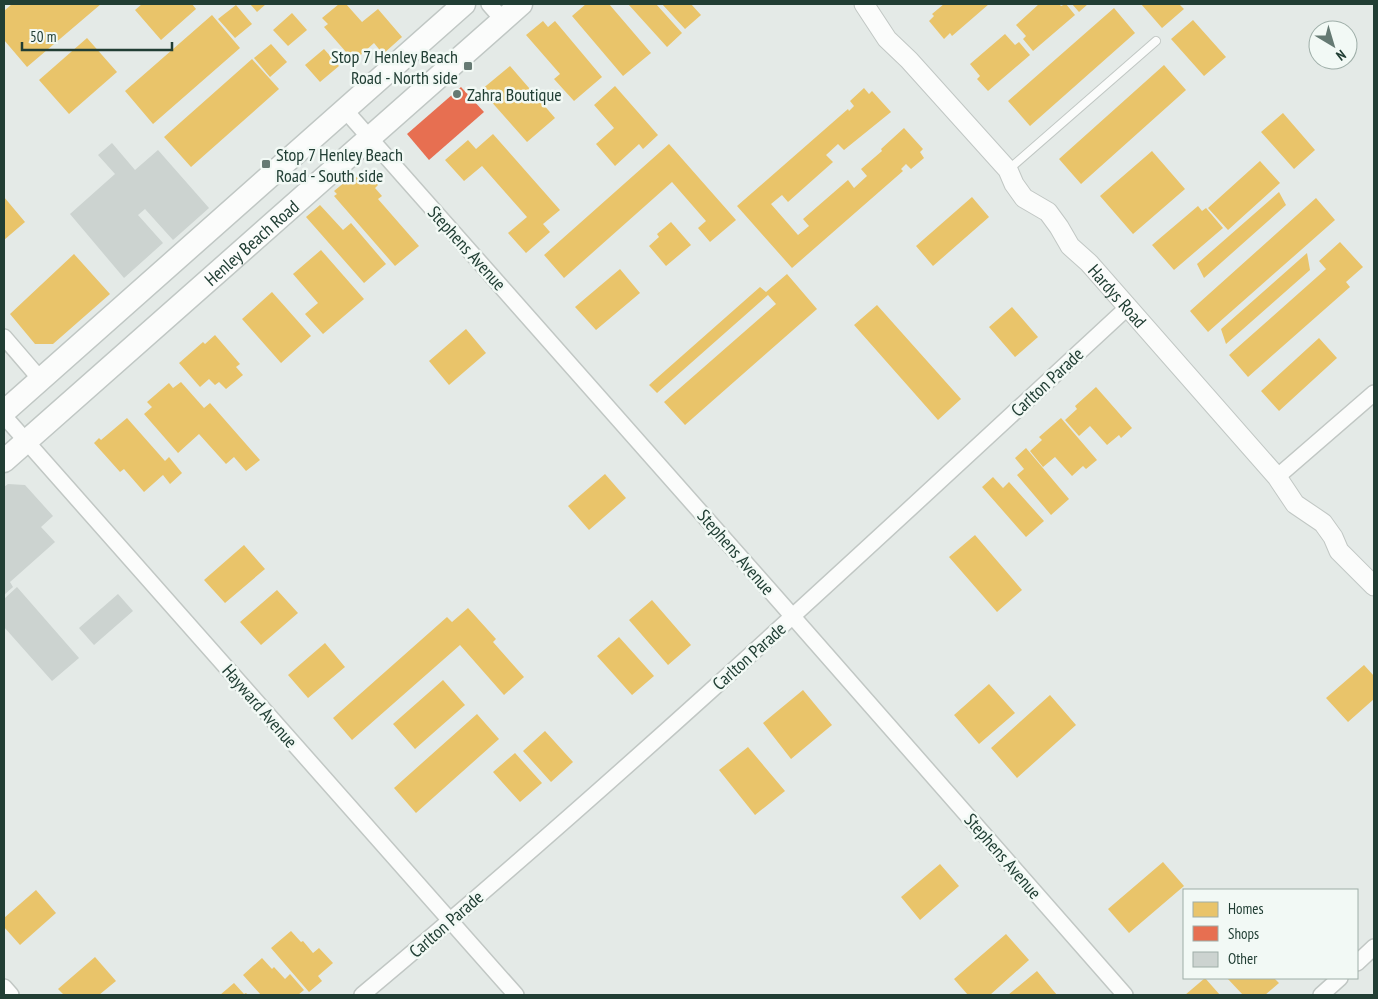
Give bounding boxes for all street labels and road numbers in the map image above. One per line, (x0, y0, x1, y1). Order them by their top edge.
street label: Henley Beach Road (199, 195, 303, 290)
street label: Stephens Avenue (423, 201, 511, 295)
street label: Hardys Road (1084, 259, 1152, 332)
street label: Carlton Parade (1006, 343, 1088, 421)
street label: Stephens Avenue (693, 504, 779, 600)
street label: Carlton Parade (708, 617, 790, 695)
street label: Hayward Avenue (217, 660, 303, 752)
street label: Stephens Avenue (960, 808, 1046, 904)
street label: Carlton Parade (404, 886, 488, 962)

